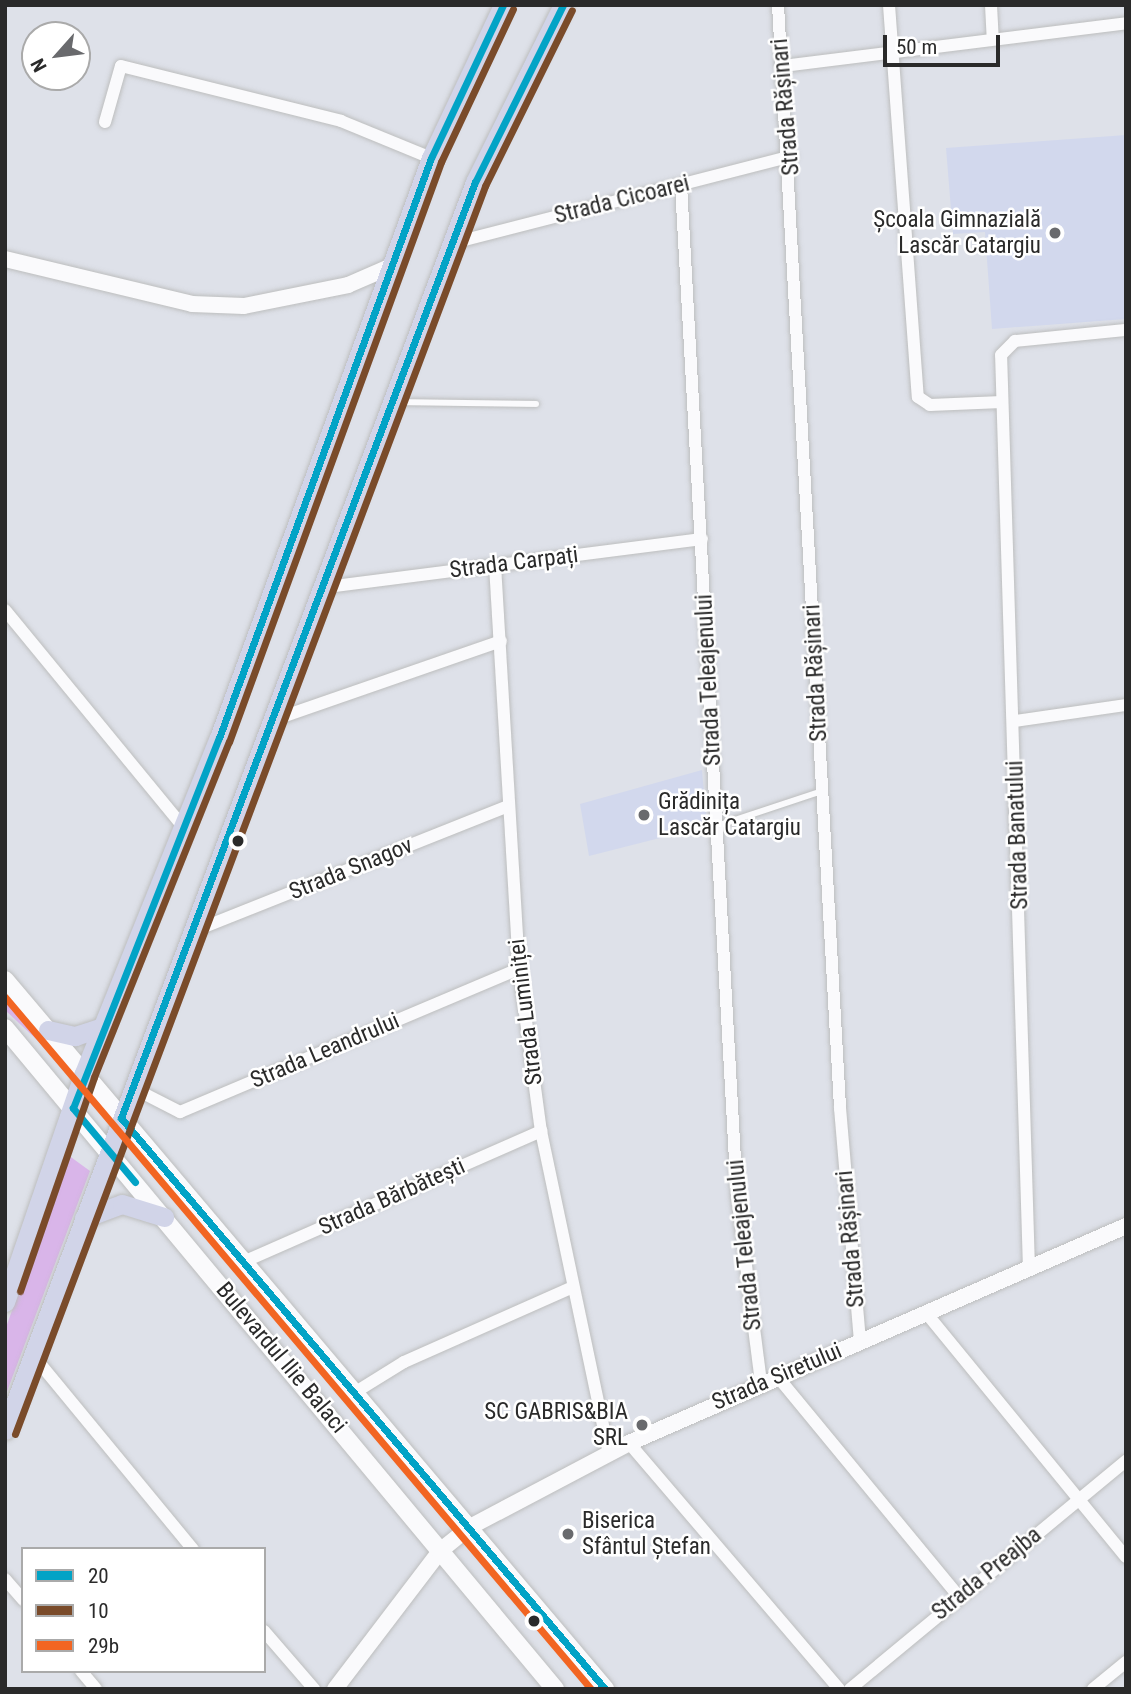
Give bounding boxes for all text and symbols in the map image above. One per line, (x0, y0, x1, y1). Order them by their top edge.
north arrow (21, 21, 91, 91)
scale bar (886, 21, 1003, 65)
text: 50 m (896, 35, 937, 59)
street label: Strada Rășinari (766, 37, 806, 177)
text: N (26, 55, 52, 76)
street label: Strada Cicoarei (552, 170, 692, 230)
place label: Școala Gimnazială Lascăr Catargiu (873, 206, 1041, 260)
marker: Școala Gimnazială Lascăr Catargiu (1047, 225, 1063, 241)
street label: Strada Carpați (448, 541, 580, 585)
street label: Strada Teleajenului (691, 593, 727, 767)
street label: Strada Rășinari (799, 604, 833, 742)
street label: Strada Banatului (1002, 760, 1034, 910)
place label: Grădinița Lascăr Catargiu (658, 788, 801, 842)
marker: Grădinița Lascăr Catargiu (636, 807, 652, 823)
street label: Strada Snagov (285, 832, 417, 906)
unlabelled marker (231, 834, 245, 848)
street label: Strada Luminiței (503, 937, 549, 1087)
street label: Strada Leandrului (246, 1007, 404, 1095)
street label: Strada Bărbătești (315, 1152, 469, 1242)
street label: Strada Teleajenului (722, 1158, 768, 1332)
street label: Strada Rășinari (831, 1169, 871, 1309)
street label: Bulevardul Ilie Balaci (210, 1277, 352, 1439)
street label: Strada Siretului (708, 1337, 846, 1417)
place label: SC GABRIS&BIA SRL (484, 1398, 628, 1452)
marker: SC GABRIS&BIA SRL (634, 1417, 650, 1433)
place label: Biserica Sfântul Ștefan (582, 1507, 711, 1561)
street label: Strada Preajba (927, 1521, 1047, 1627)
marker: Biserica Sfântul Ștefan (560, 1526, 576, 1542)
legend (21, 1547, 266, 1673)
text: 20 (88, 1564, 109, 1588)
text: 10 (88, 1599, 109, 1623)
unlabelled marker (527, 1614, 541, 1628)
text: 29b (88, 1634, 119, 1658)

